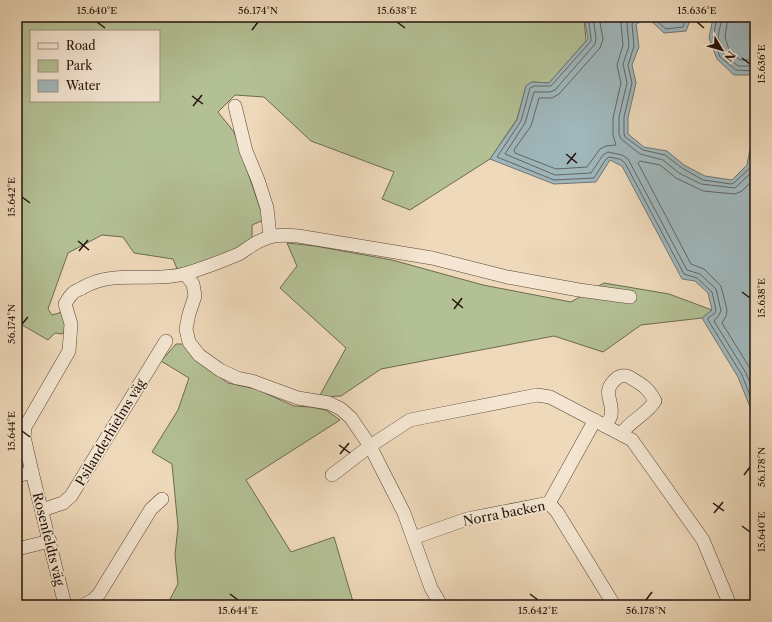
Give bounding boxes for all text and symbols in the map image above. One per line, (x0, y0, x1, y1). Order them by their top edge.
text: 15.640°E (77, 4, 117, 17)
text: 56.174°N (238, 4, 278, 17)
text: 15.638°E (377, 4, 417, 17)
text: 15.636°E (677, 4, 717, 17)
legend (30, 30, 160, 102)
north arrow (702, 30, 742, 70)
text: Road (66, 38, 96, 53)
text: 15.636°E (755, 44, 768, 84)
text: N (721, 48, 738, 65)
text: Park (66, 58, 93, 73)
text: Water (65, 78, 100, 93)
text: 15.642°E (5, 177, 18, 217)
text: 15.638°E (755, 278, 768, 318)
text: 56.174°N (5, 304, 18, 344)
street label: Psilanderhielms väg (72, 375, 148, 488)
text: 15.644°E (5, 411, 18, 451)
text: 56.178°N (755, 447, 768, 487)
street label: Rosenfeldts väg (30, 491, 68, 587)
street label: Norra backen (462, 497, 546, 529)
text: 15.640°E (755, 512, 768, 552)
text: 15.644°E (218, 604, 258, 617)
text: 15.642°E (518, 604, 558, 617)
text: 56.178°N (626, 604, 666, 617)

